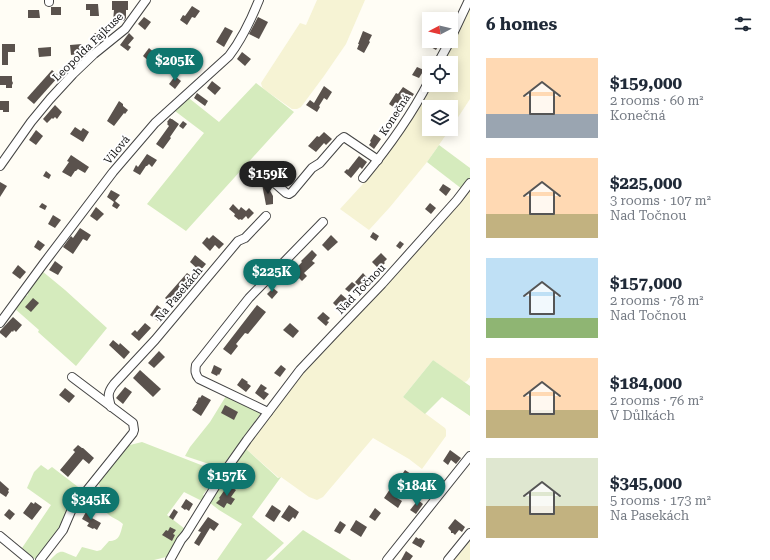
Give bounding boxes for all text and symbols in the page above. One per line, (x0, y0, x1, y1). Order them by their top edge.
street label: Leopolda Fajkuse (50, 10, 126, 84)
north arrow (422, 12, 458, 48)
map controls (422, 12, 458, 136)
icon: filters (732, 13, 754, 35)
text: 6 homes (486, 14, 557, 34)
pin: $205K (147, 48, 203, 82)
text: $205K (155, 53, 195, 68)
button: locate (422, 56, 458, 92)
text: $159,000 (610, 73, 682, 93)
icon: home (518, 74, 566, 122)
street label: Konečná (377, 92, 413, 138)
text: 2 rooms · 60 m² (610, 93, 704, 108)
button: layers (422, 100, 458, 136)
text: Konečná (610, 108, 665, 123)
street label: Vilová (101, 133, 133, 167)
pin: $159K (240, 161, 296, 195)
text: $159K (248, 166, 288, 181)
text: $225,000 (610, 173, 682, 193)
icon: home (518, 174, 566, 222)
text: 3 rooms · 107 m² (610, 193, 711, 208)
text: Nad Točnou (610, 208, 686, 223)
pin: $225K (244, 259, 300, 293)
street label: Nad Točnou (334, 261, 388, 317)
street label: Na Pasekách (153, 264, 205, 324)
text: $225K (252, 264, 292, 279)
text: $157,000 (610, 273, 682, 293)
icon: home (518, 274, 566, 322)
text: 2 rooms · 78 m² (610, 293, 704, 308)
text: Nad Točnou (610, 308, 686, 323)
text: $184,000 (610, 373, 682, 393)
icon: home (518, 374, 566, 422)
text: 2 rooms · 76 m² (610, 393, 704, 408)
text: V Důlkách (610, 408, 675, 423)
pin: $157K (199, 463, 255, 497)
text: $157K (207, 468, 247, 483)
pin: $184K (389, 473, 445, 507)
text: $345,000 (610, 473, 682, 493)
icon: home (518, 474, 566, 522)
text: $184K (397, 478, 437, 493)
pin: $345K (63, 487, 119, 521)
text: $345K (71, 492, 111, 507)
text: 5 rooms · 173 m² (610, 493, 711, 508)
text: Na Pasekách (610, 508, 689, 523)

